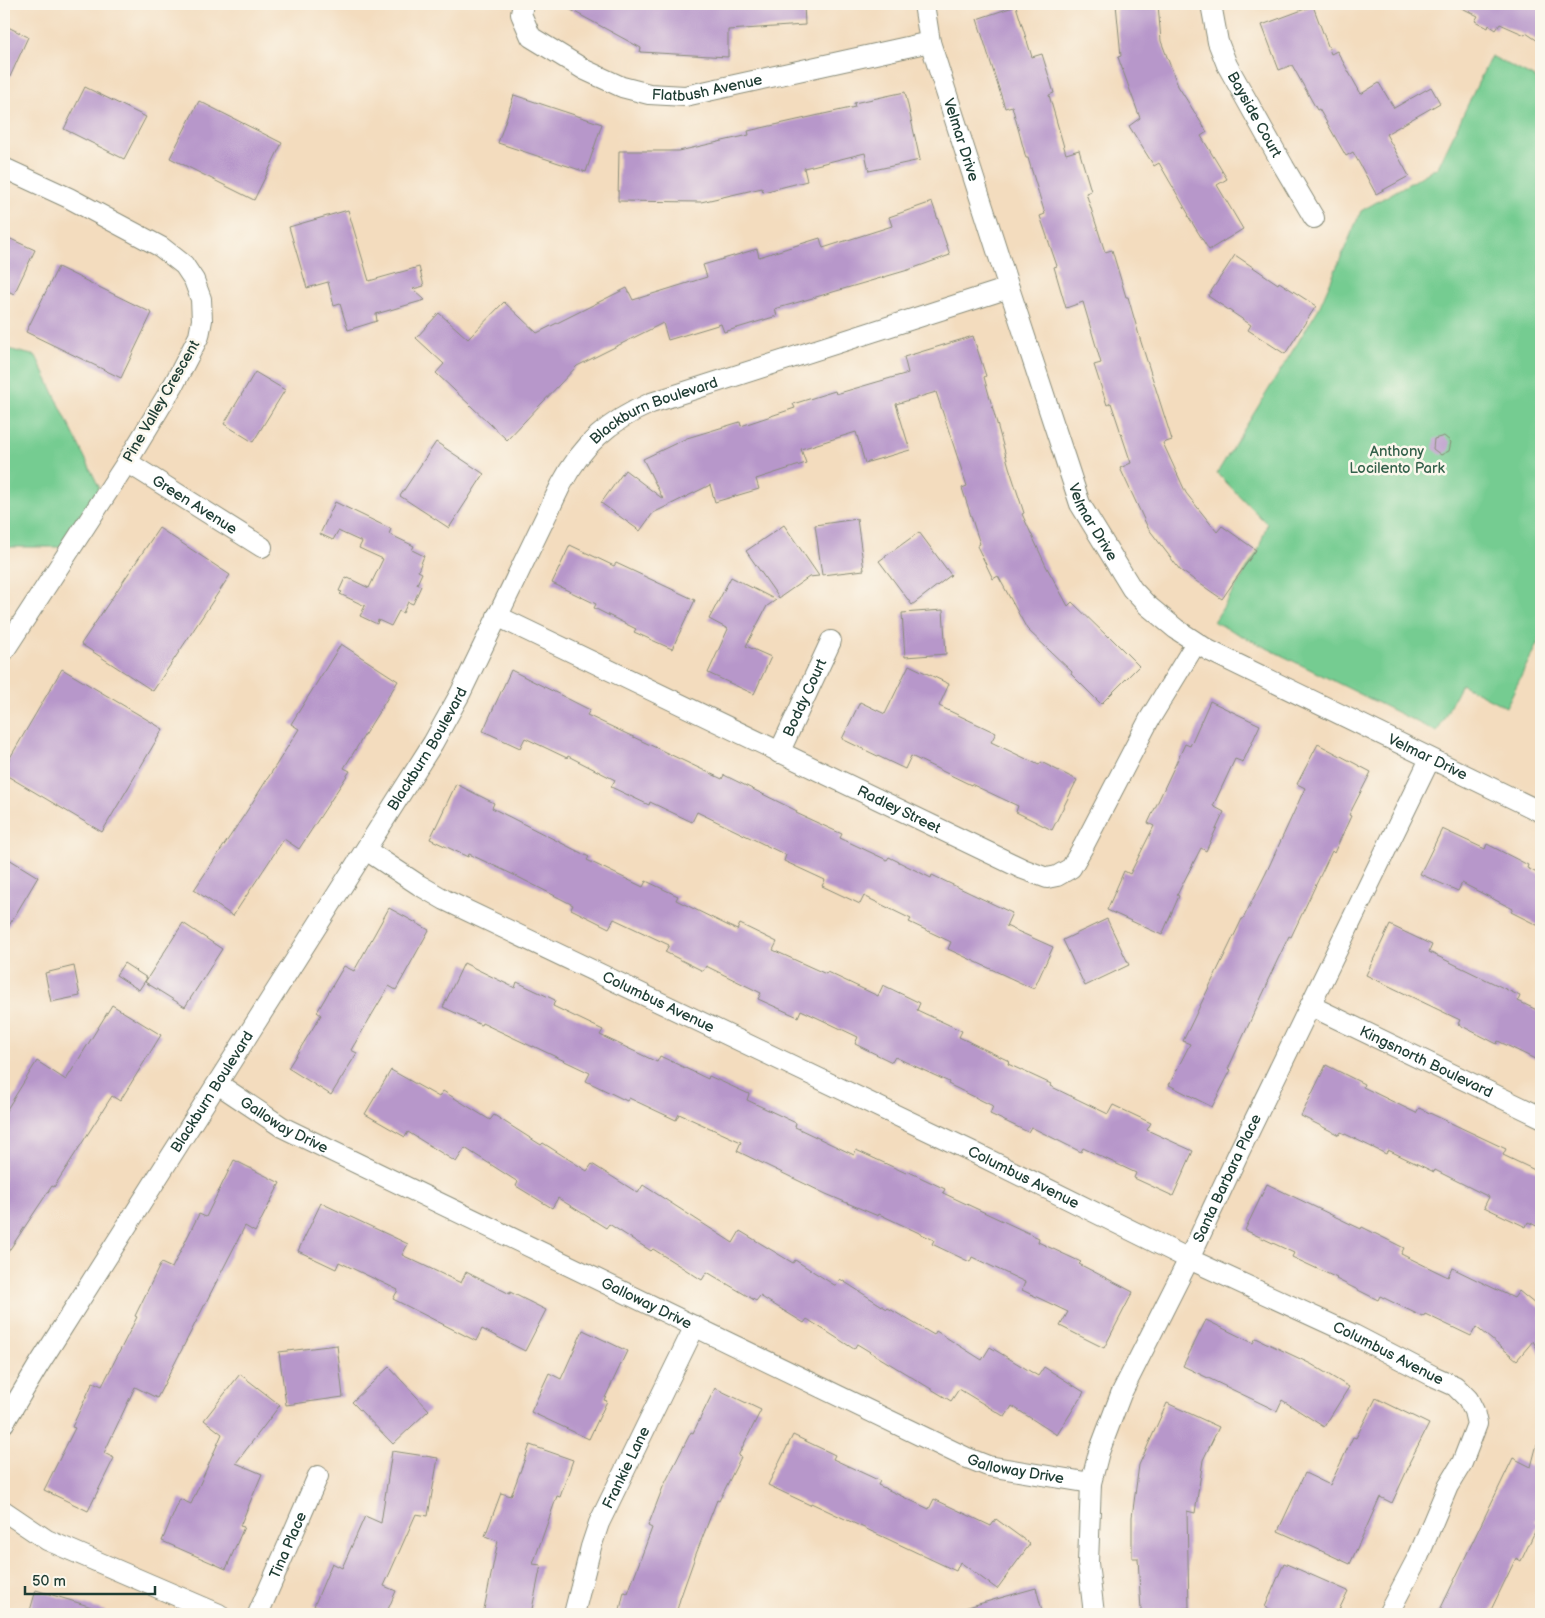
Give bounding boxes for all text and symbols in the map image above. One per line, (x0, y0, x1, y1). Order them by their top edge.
street label: Bayside Court (1223, 68, 1286, 161)
street label: Flatbush Avenue (651, 70, 764, 106)
street label: Velmar Drive (939, 96, 983, 184)
street label: Pine Valley Crescent (119, 337, 204, 466)
street label: Blackburn Boulevard (586, 373, 720, 449)
park label: Anthony Locilento Park (1349, 442, 1445, 478)
street label: Green Avenue (148, 471, 241, 539)
street label: Velmar Drive (1064, 481, 1122, 565)
street label: Boddy Court (779, 656, 832, 740)
street label: Blackburn Boulevard (384, 685, 472, 814)
street label: Velmar Drive (1385, 730, 1470, 785)
street label: Radley Street (854, 782, 944, 838)
street label: Columbus Avenue (599, 967, 717, 1037)
street label: Kingsnorth Boulevard (1356, 1022, 1496, 1102)
street label: Blackburn Boulevard (167, 1028, 258, 1156)
street label: Galloway Drive (236, 1093, 331, 1158)
street label: Santa Barbara Place (1189, 1111, 1266, 1246)
street label: Columbus Avenue (964, 1142, 1082, 1213)
street label: Galloway Drive (598, 1274, 695, 1334)
street label: Columbus Avenue (1330, 1317, 1447, 1390)
street label: Frankie Lane (598, 1424, 654, 1512)
street label: Galloway Drive (964, 1450, 1065, 1488)
street label: Tina Place (265, 1509, 311, 1582)
scale bar (25, 1563, 155, 1595)
text: 50 m (32, 1572, 66, 1591)

